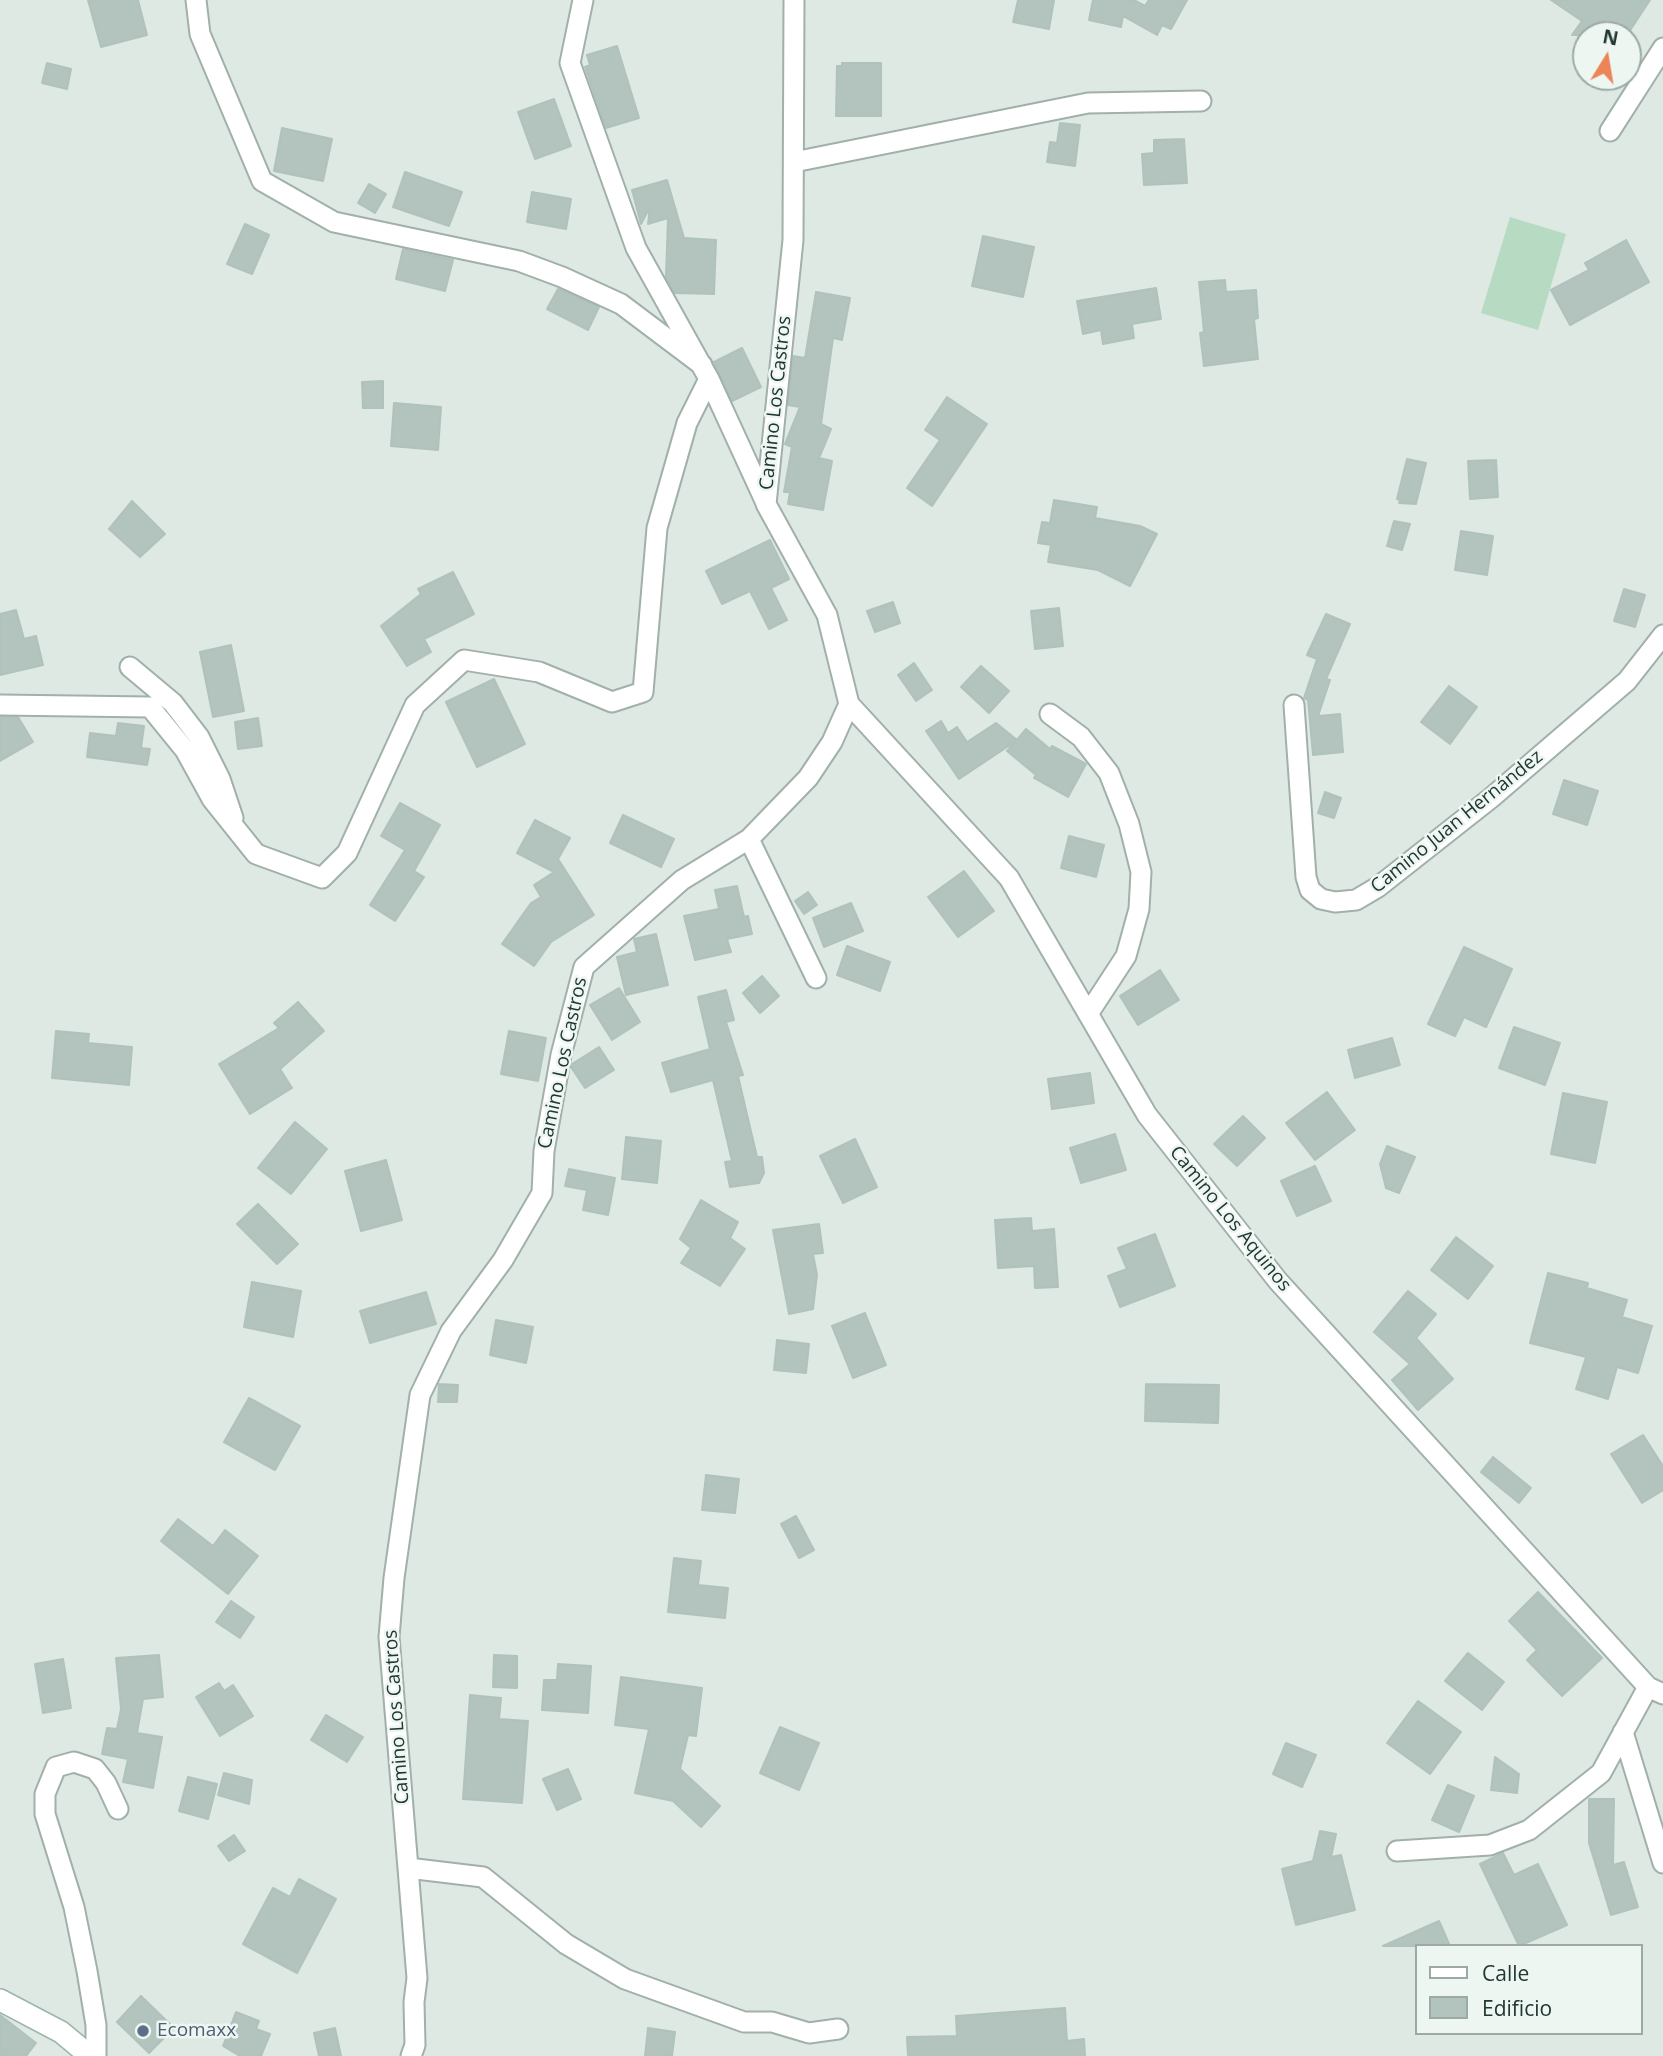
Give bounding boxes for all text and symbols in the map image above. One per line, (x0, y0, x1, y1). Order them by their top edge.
north arrow (1572, 21, 1642, 91)
text: N (1601, 23, 1621, 52)
street label: Camino Los Castros (756, 315, 796, 491)
street label: Camino Juan Hernández (1367, 746, 1547, 898)
street label: Camino Los Castros (534, 975, 592, 1151)
street label: Camino Los Aquinos (1164, 1142, 1296, 1296)
street label: Camino Los Castros (380, 1629, 414, 1805)
legend (1414, 1944, 1642, 2035)
text: Calle (1482, 1959, 1529, 1987)
text: Edificio (1482, 1994, 1552, 2022)
place label: Ecomaxx (157, 2020, 236, 2042)
marker: Ecomaxx (135, 2023, 151, 2039)

